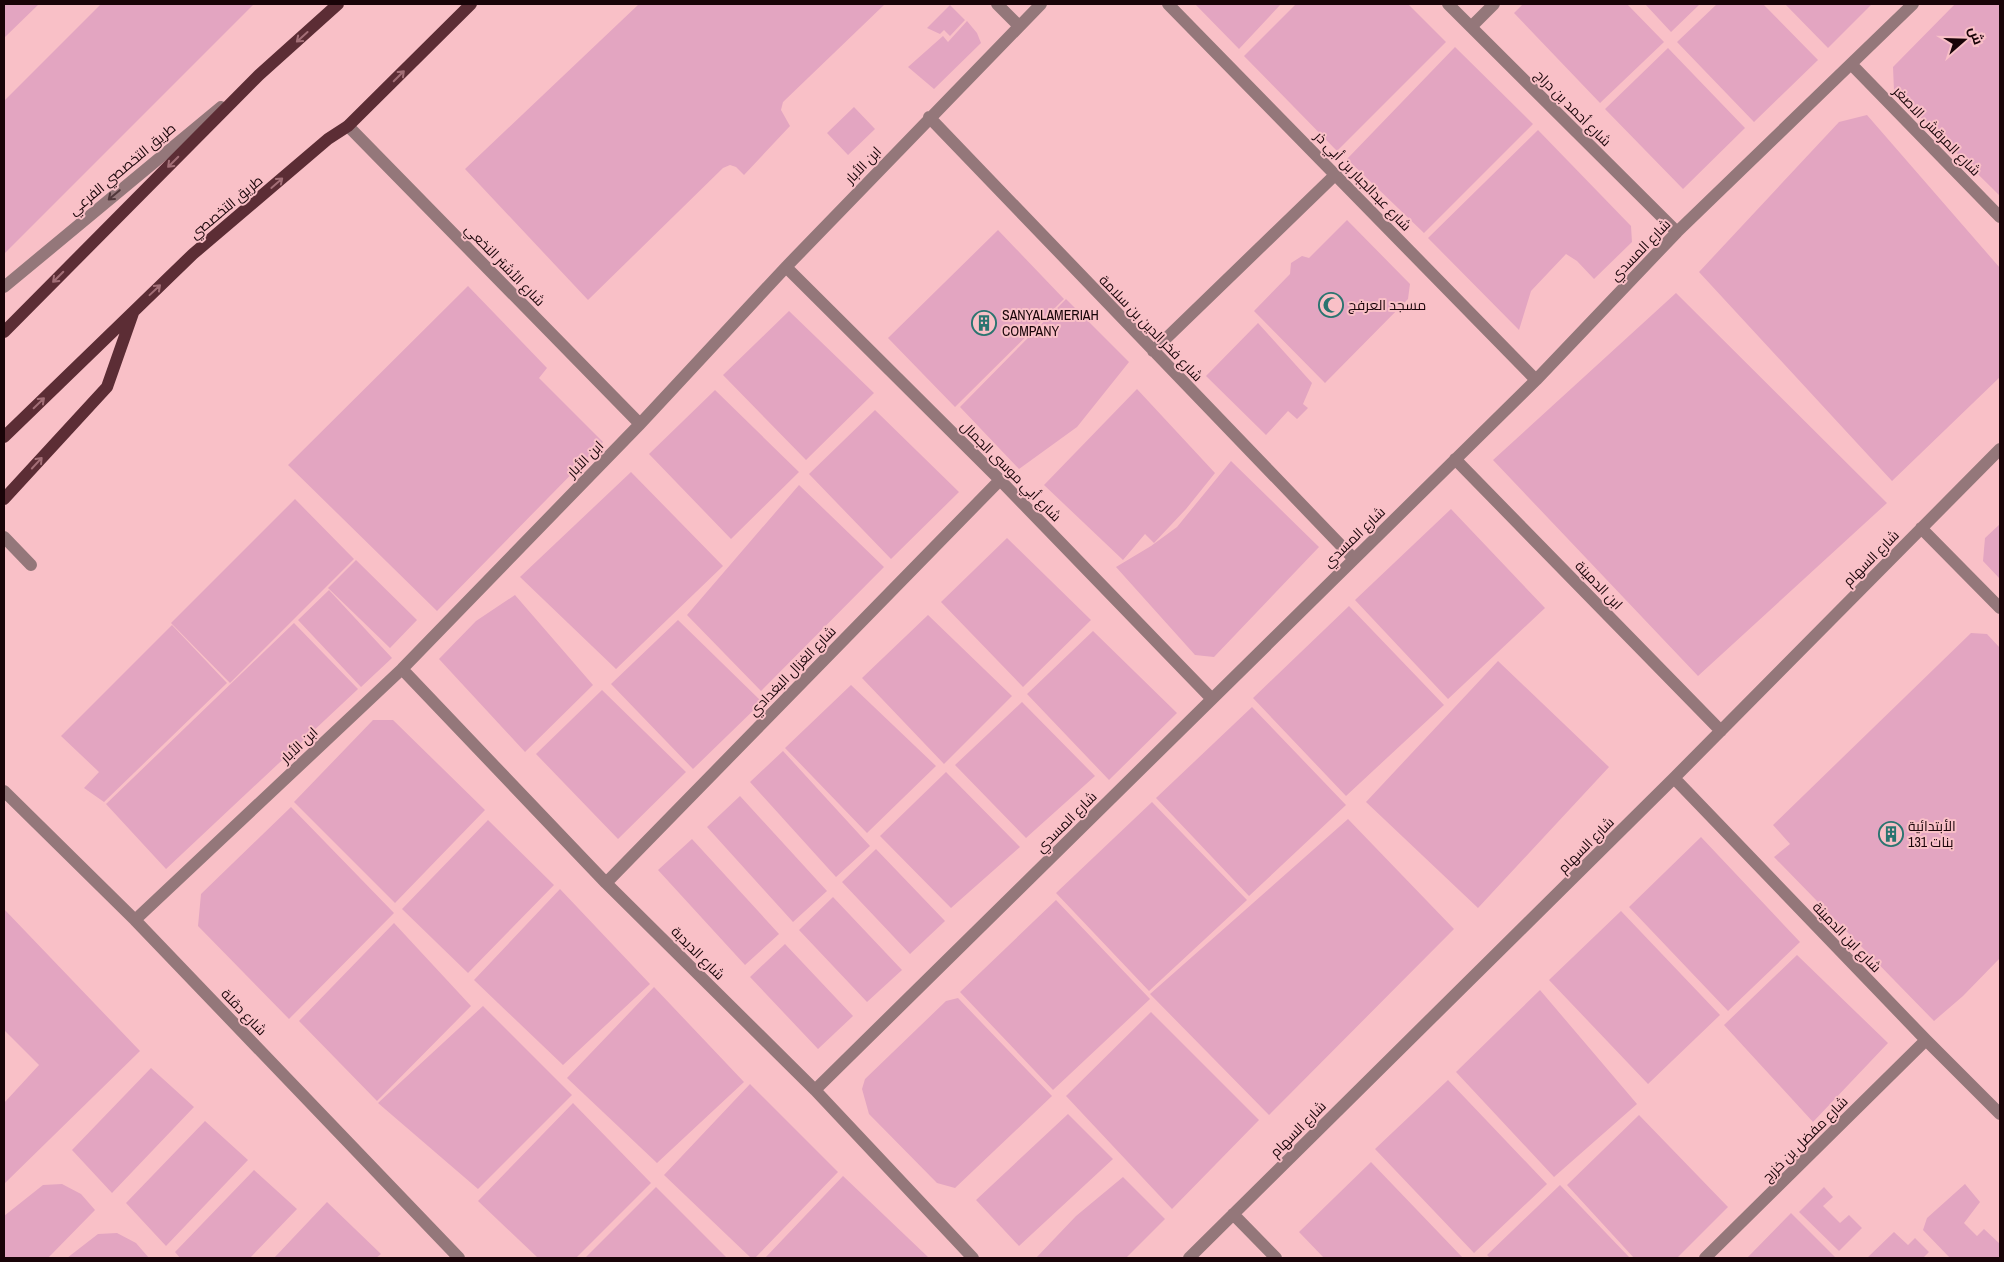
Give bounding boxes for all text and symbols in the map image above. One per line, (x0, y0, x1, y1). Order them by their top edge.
north arrow (1939, 15, 1989, 65)
text: ش (1965, 24, 1988, 47)
one-way arrow (295, 31, 308, 42)
street label: شارع أحمد بن دراج (1531, 66, 1615, 150)
one-way arrow (392, 70, 404, 82)
street label: شارع المرقش الاصغر (1889, 82, 1984, 180)
street label: طريق التخصصي الفرعي (65, 119, 181, 221)
street label: شارع عبدالجبار بن أبي ذر (1308, 127, 1415, 237)
street label: ابن الأبار (840, 143, 885, 188)
one-way arrow (166, 156, 179, 168)
street label: طريق التخصصي (186, 171, 268, 244)
one-way arrow (271, 177, 284, 189)
one-way arrow (108, 190, 121, 201)
street label: شارع المسدي (1606, 215, 1676, 287)
street label: شارع الأشتر النخعي (459, 220, 549, 312)
one-way arrow (52, 271, 64, 283)
street label: شارع فخر الدين بن سلامة (1095, 271, 1207, 385)
one-way arrow (149, 284, 162, 296)
mosque icon: مسجد العرفج (1318, 292, 1344, 318)
place label: مسجد العرفج (1348, 296, 1426, 314)
place label: SANYALAMERIAH COMPANY (1002, 306, 1099, 340)
building icon: SANYALAMERIAH COMPANY (971, 310, 997, 336)
one-way arrow (32, 397, 45, 409)
street label: شارع أبي موسى الجمال (955, 417, 1065, 527)
street label: ابن الأبار (562, 437, 607, 482)
one-way arrow (31, 456, 43, 469)
street label: شارع المسدي (1319, 503, 1391, 573)
street label: شارع السهام (1839, 526, 1904, 591)
street label: ابن الدمينة (1571, 557, 1627, 613)
street label: شارع الغزال البغدادي (744, 622, 842, 722)
street label: ابن الأبار (276, 723, 322, 768)
street label: شارع المسدي (1032, 788, 1103, 859)
street label: شارع السهام (1554, 813, 1619, 878)
place label: الأبتدائية 131 بنات (1908, 817, 1956, 851)
building icon: الأبتدائية 131 بنات (1878, 821, 1904, 847)
street label: شارع ابن الدمينة (1809, 898, 1885, 976)
street label: شارع الدبدبة (667, 922, 729, 984)
street label: شارع دقلة (217, 985, 271, 1039)
street label: شارع مفضل بن خزرج (1758, 1092, 1852, 1186)
street label: شارع السهام (1266, 1097, 1331, 1162)

